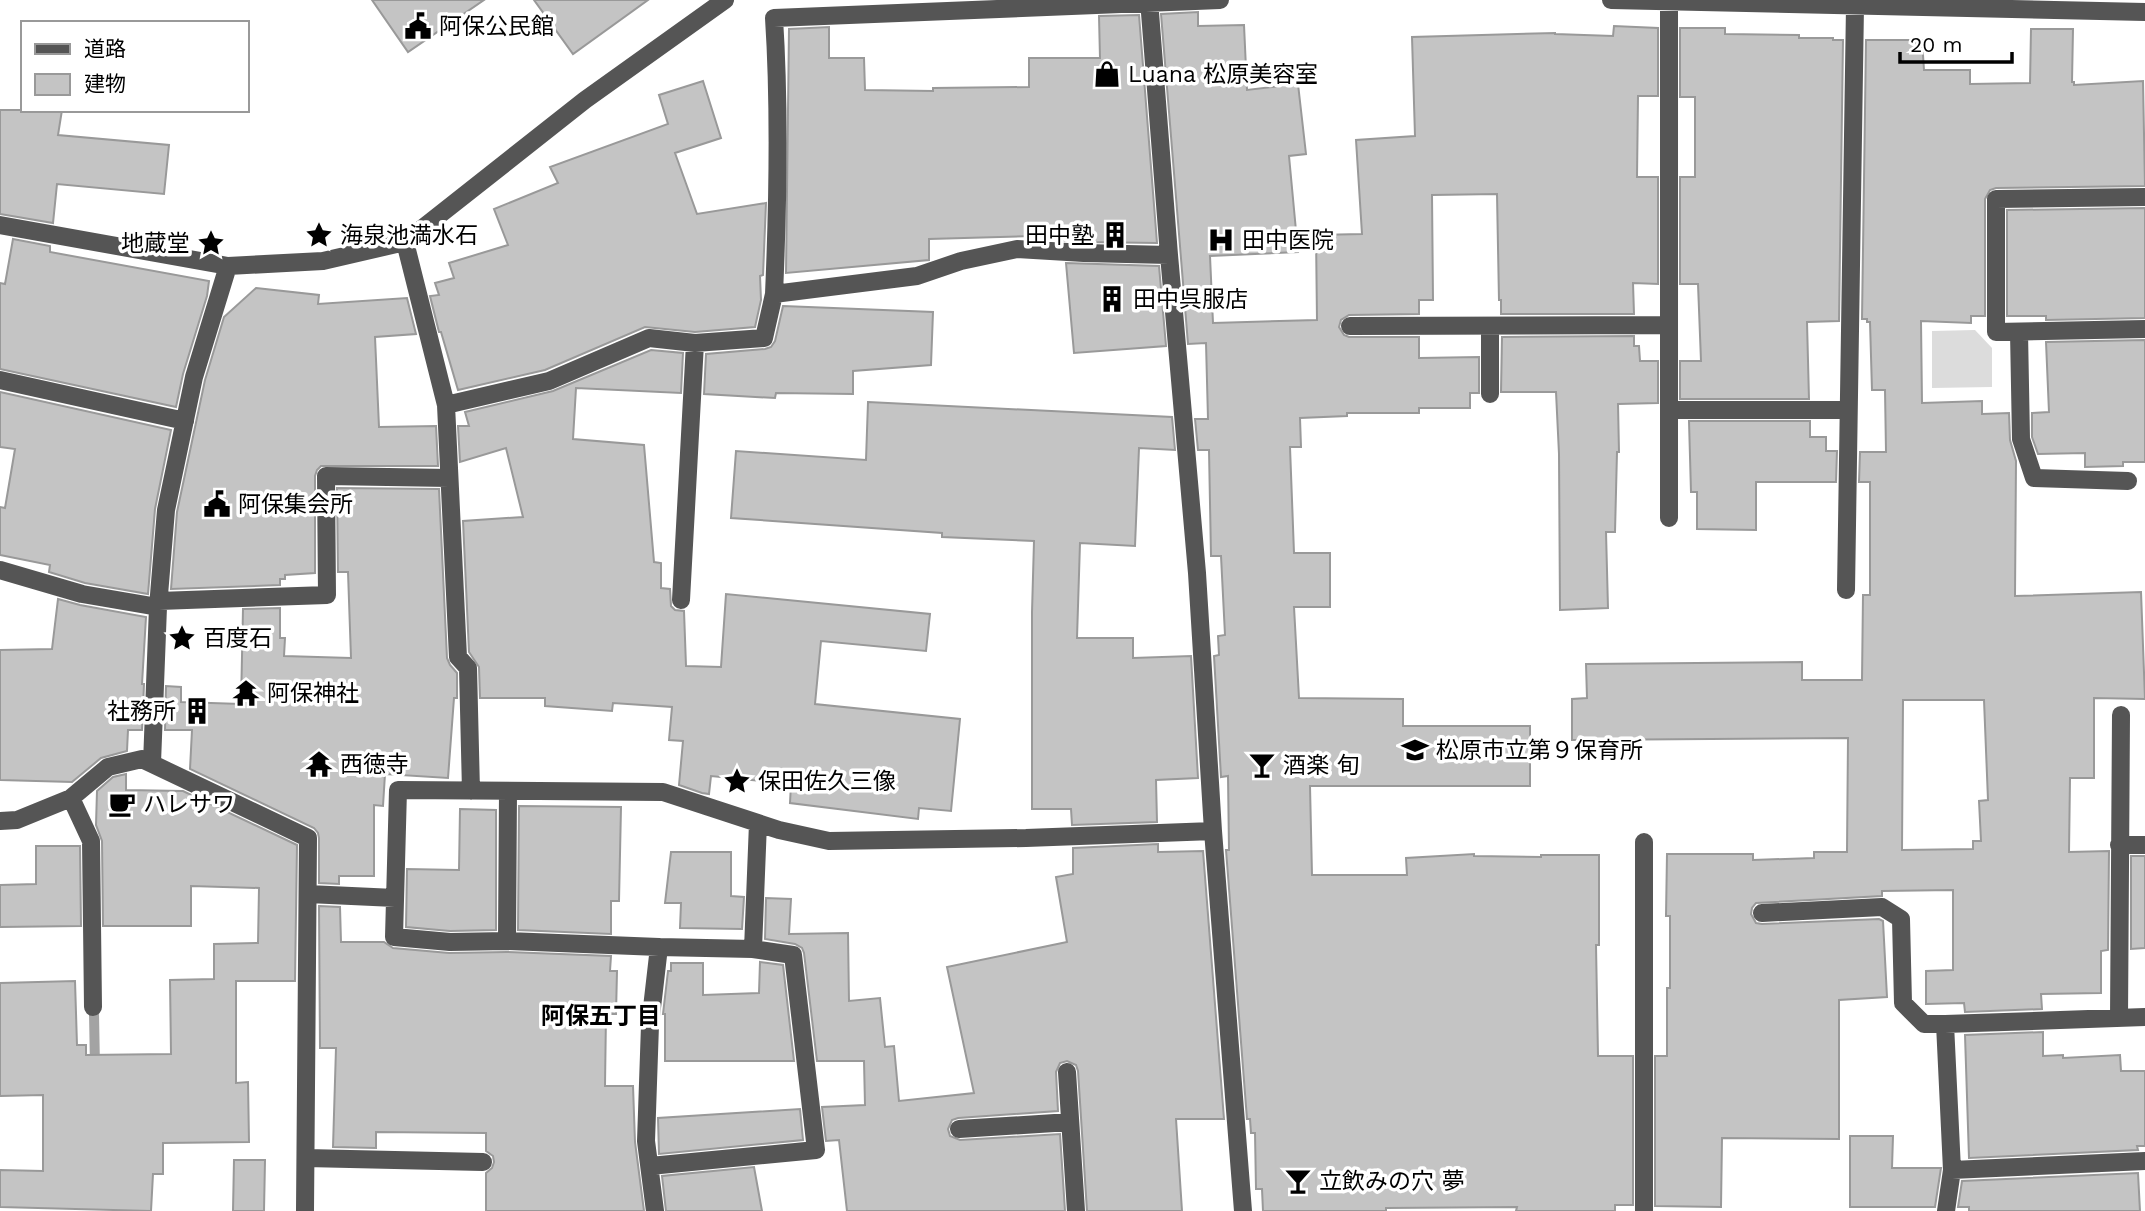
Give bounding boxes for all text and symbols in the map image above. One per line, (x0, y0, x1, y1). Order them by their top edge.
public building icon: 阿保公民館 (403, 11, 433, 41)
place label: 阿保公民館 (439, 13, 554, 40)
legend (21, 21, 248, 112)
scale bar (1900, 21, 2012, 65)
text: 20 m (1910, 32, 1962, 57)
text: 道路 (84, 36, 126, 61)
shop icon: Luana 松原美容室 (1092, 59, 1122, 89)
place label: Luana 松原美容室 (1128, 61, 1318, 88)
text: 建物 (84, 71, 126, 96)
place icon: 海泉池満水石 (304, 220, 334, 250)
building icon: 田中塾 (1100, 220, 1130, 250)
place label: 海泉池満水石 (340, 222, 478, 249)
place label: 田中塾 (1025, 222, 1094, 249)
hospital icon: 田中医院 (1206, 225, 1236, 255)
place label: 田中医院 (1242, 227, 1334, 254)
place icon: 地蔵堂 (196, 228, 226, 258)
place label: 地蔵堂 (121, 230, 190, 257)
building icon: 田中呉服店 (1097, 284, 1127, 314)
place label: 田中呉服店 (1133, 286, 1248, 313)
public building icon: 阿保集会所 (202, 489, 232, 519)
place label: 阿保集会所 (238, 491, 353, 518)
place icon: 百度石 (167, 623, 197, 653)
place label: 百度石 (203, 625, 272, 652)
temple icon: 阿保神社 (231, 678, 261, 708)
place label: 阿保神社 (267, 680, 359, 707)
building icon: 社務所 (182, 696, 212, 726)
place label: 社務所 (107, 698, 176, 725)
school or university icon: 松原市立第９保育所 (1400, 735, 1430, 765)
place label: 松原市立第９保育所 (1436, 737, 1643, 764)
temple icon: 西徳寺 (304, 749, 334, 779)
bar icon: 酒楽 旬 (1247, 750, 1277, 780)
place label: 西徳寺 (340, 751, 409, 778)
place label: 酒楽 旬 (1283, 752, 1360, 779)
place icon: 保田佐久三像 (722, 766, 752, 796)
place label: 保田佐久三像 (758, 768, 896, 795)
cafe icon: ハレサワ (107, 789, 137, 819)
place label: ハレサワ (143, 791, 235, 818)
district label: 阿保五丁目 (541, 1002, 661, 1030)
bar icon: 立飲みの穴 夢 (1283, 1166, 1313, 1196)
place label: 立飲みの穴 夢 (1319, 1168, 1465, 1195)

